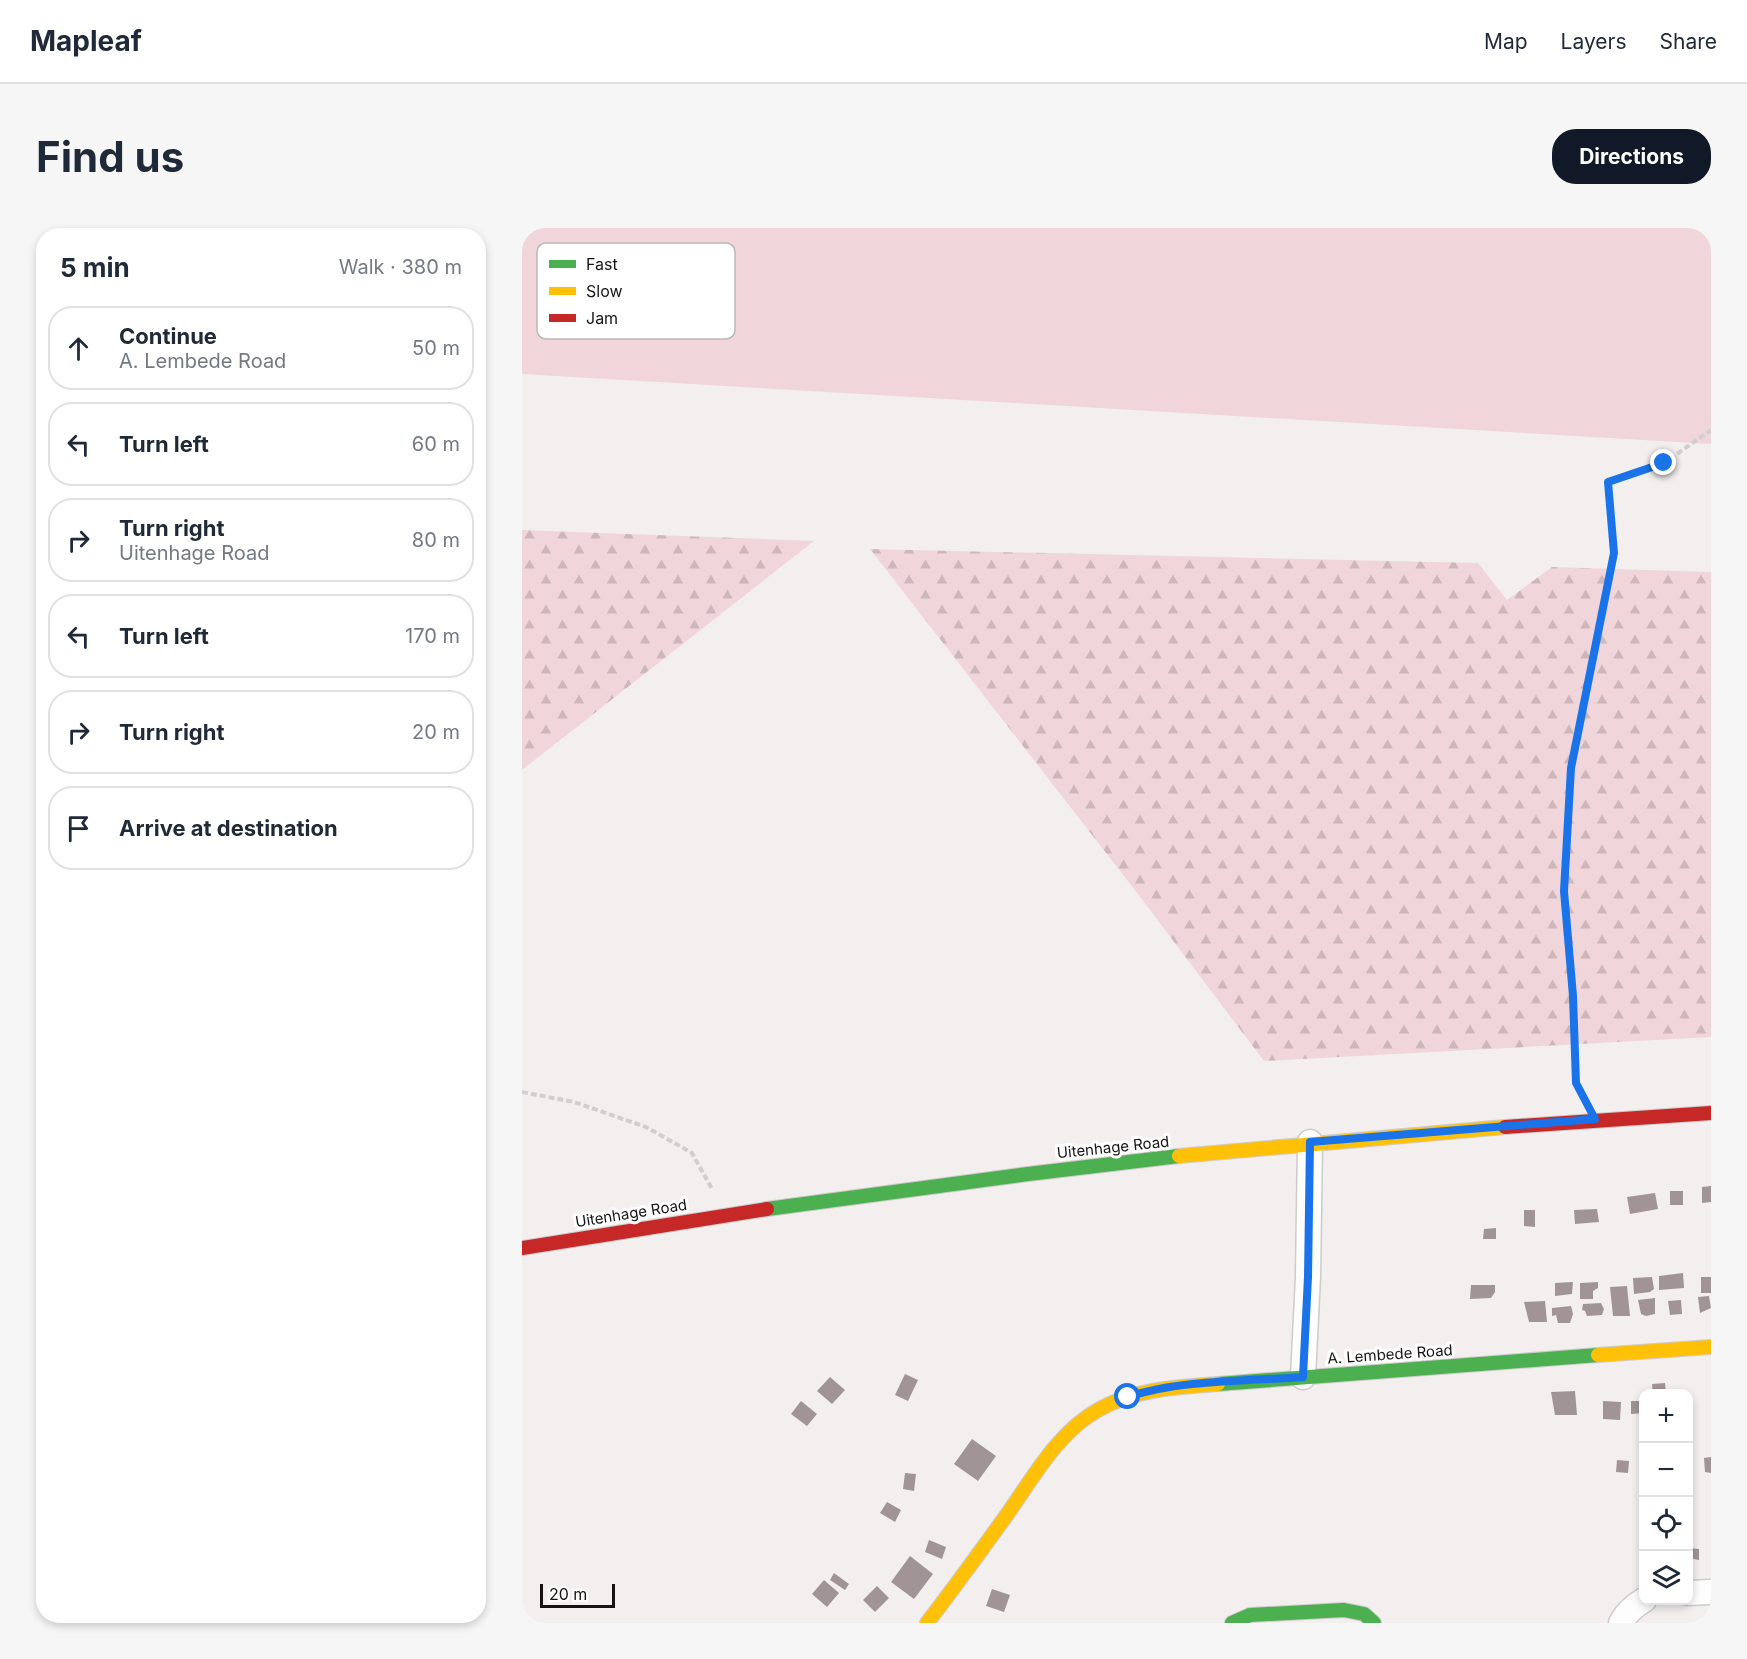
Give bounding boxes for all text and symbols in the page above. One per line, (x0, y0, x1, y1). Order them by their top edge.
text: Mapleaf (30, 24, 142, 58)
text: Map (1484, 29, 1528, 54)
text: Layers (1561, 29, 1627, 54)
text: Share (1660, 29, 1717, 54)
button: Directions (1552, 129, 1711, 184)
text: Find us (36, 131, 184, 182)
legend (537, 243, 735, 339)
text: 5 min (60, 252, 130, 283)
text: Fast (586, 254, 618, 274)
text: Walk · 380 m (339, 255, 462, 279)
text: Slow (586, 281, 623, 301)
text: Jam (586, 308, 618, 328)
text: Continue (119, 323, 217, 349)
icon: ahead (62, 332, 95, 365)
text: 50 m (412, 336, 460, 360)
text: A. Lembede Road (119, 349, 286, 373)
icon: left (62, 428, 95, 461)
text: Turn left (119, 431, 209, 457)
text: 60 m (412, 432, 460, 456)
route end (1650, 449, 1676, 475)
text: Turn right (119, 515, 225, 541)
icon: right (62, 524, 95, 557)
text: 80 m (412, 528, 460, 552)
text: Uitenhage Road (119, 541, 269, 565)
icon: left (62, 620, 95, 653)
text: Turn left (119, 623, 209, 649)
text: 170 m (405, 624, 460, 648)
icon: right (62, 716, 95, 749)
text: Turn right (119, 719, 225, 745)
text: 20 m (412, 720, 460, 744)
icon: arrive (62, 812, 95, 845)
text: Arrive at destination (119, 815, 338, 841)
street label: Uitenhage Road (1056, 1132, 1170, 1162)
street label: Uitenhage Road (574, 1195, 688, 1231)
street label: A. Lembede Road (1327, 1340, 1453, 1368)
route start (1114, 1383, 1140, 1409)
map controls (1639, 1389, 1693, 1605)
button: + (1639, 1389, 1693, 1443)
button: − (1639, 1443, 1693, 1497)
button: locate (1639, 1497, 1693, 1551)
button: layers (1639, 1551, 1693, 1605)
scale bar (540, 1581, 615, 1608)
text: 20 m (549, 1584, 587, 1604)

